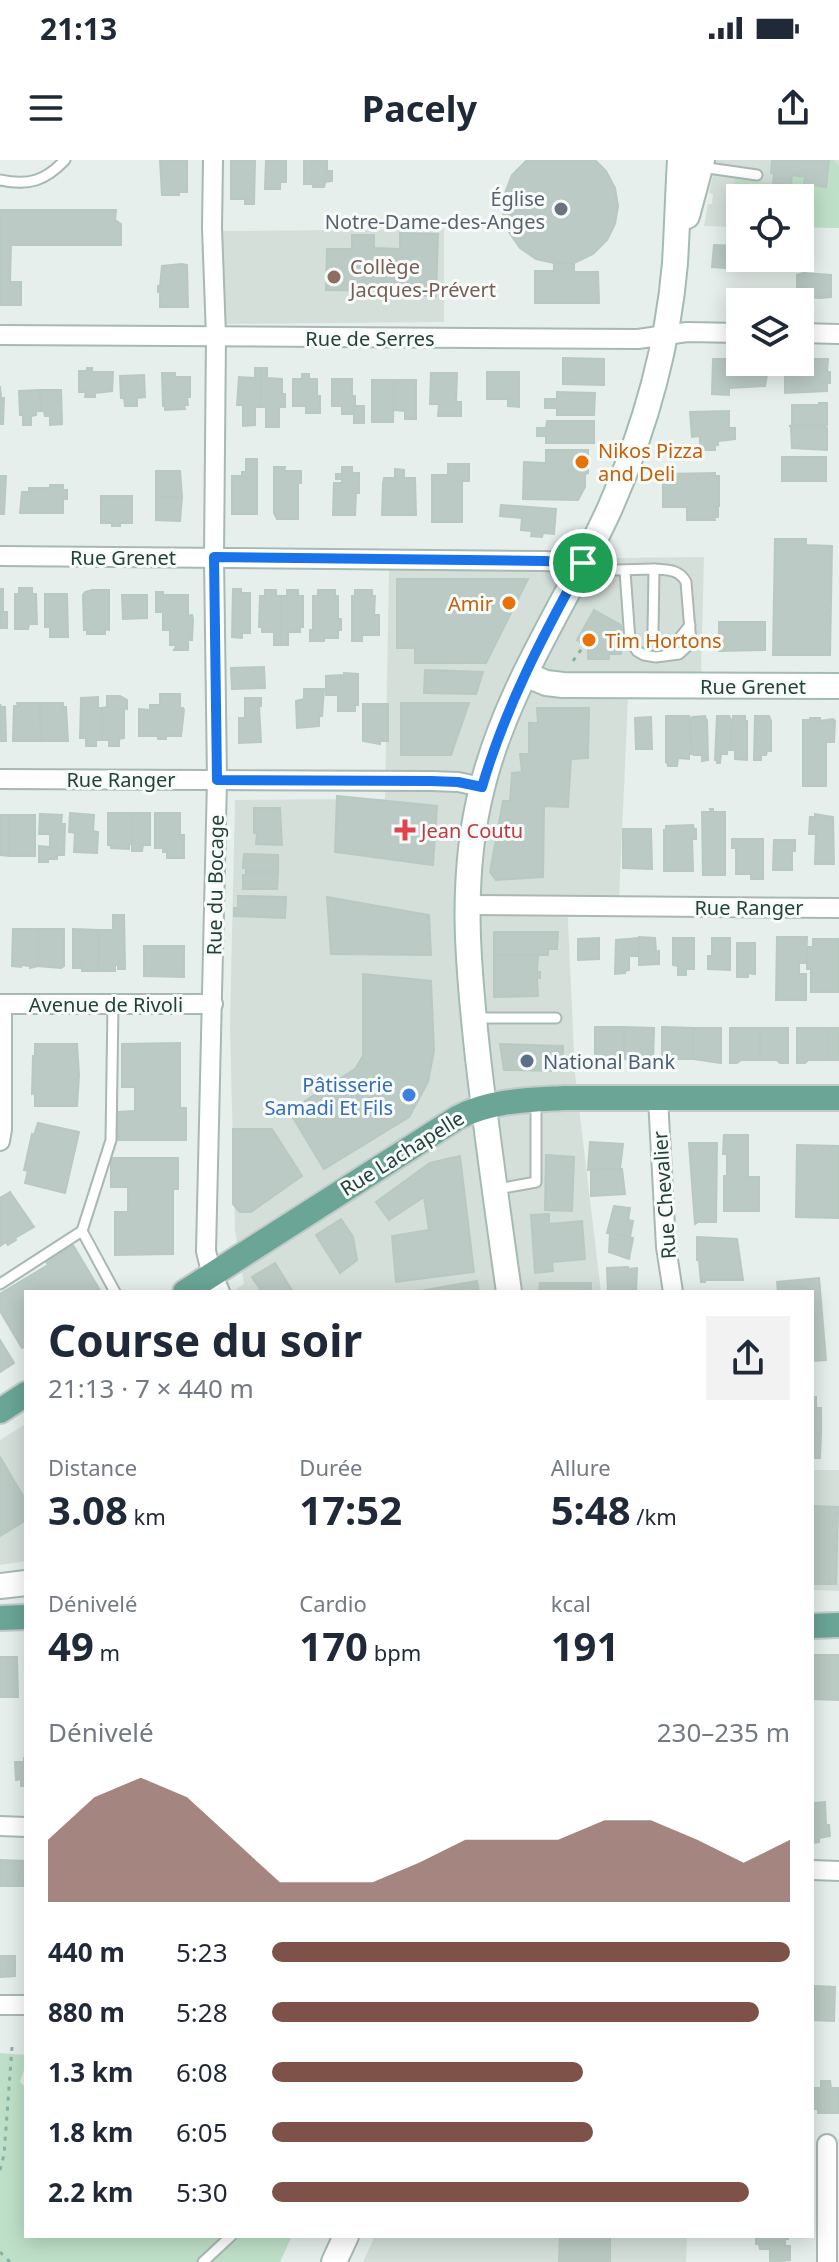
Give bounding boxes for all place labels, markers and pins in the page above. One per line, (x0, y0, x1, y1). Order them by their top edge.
place label: Église Notre-Dame-des-Anges (325, 185, 545, 235)
marker: Église Notre-Dame-des-Anges (552, 200, 570, 218)
place label: Collège Jacques-Prévert (348, 253, 496, 303)
marker: Collège Jacques-Prévert (325, 268, 343, 286)
place label: Nikos Pizza and Deli (598, 437, 703, 487)
marker: Nikos Pizza and Deli (573, 453, 591, 471)
pin (549, 529, 617, 597)
place label: Amir (448, 590, 493, 617)
marker: Amir (500, 594, 518, 612)
place label: Tim Hortons (605, 627, 722, 654)
marker: Tim Hortons (580, 631, 598, 649)
place label: Jean Coutu (419, 817, 523, 844)
marker: Jean Coutu (396, 821, 414, 839)
place label: National Bank (543, 1048, 675, 1075)
marker: National Bank (518, 1052, 536, 1070)
place label: Pâtisserie Samadi Et Fils (264, 1071, 393, 1121)
marker: Pâtisserie Samadi Et Fils (400, 1086, 418, 1104)

